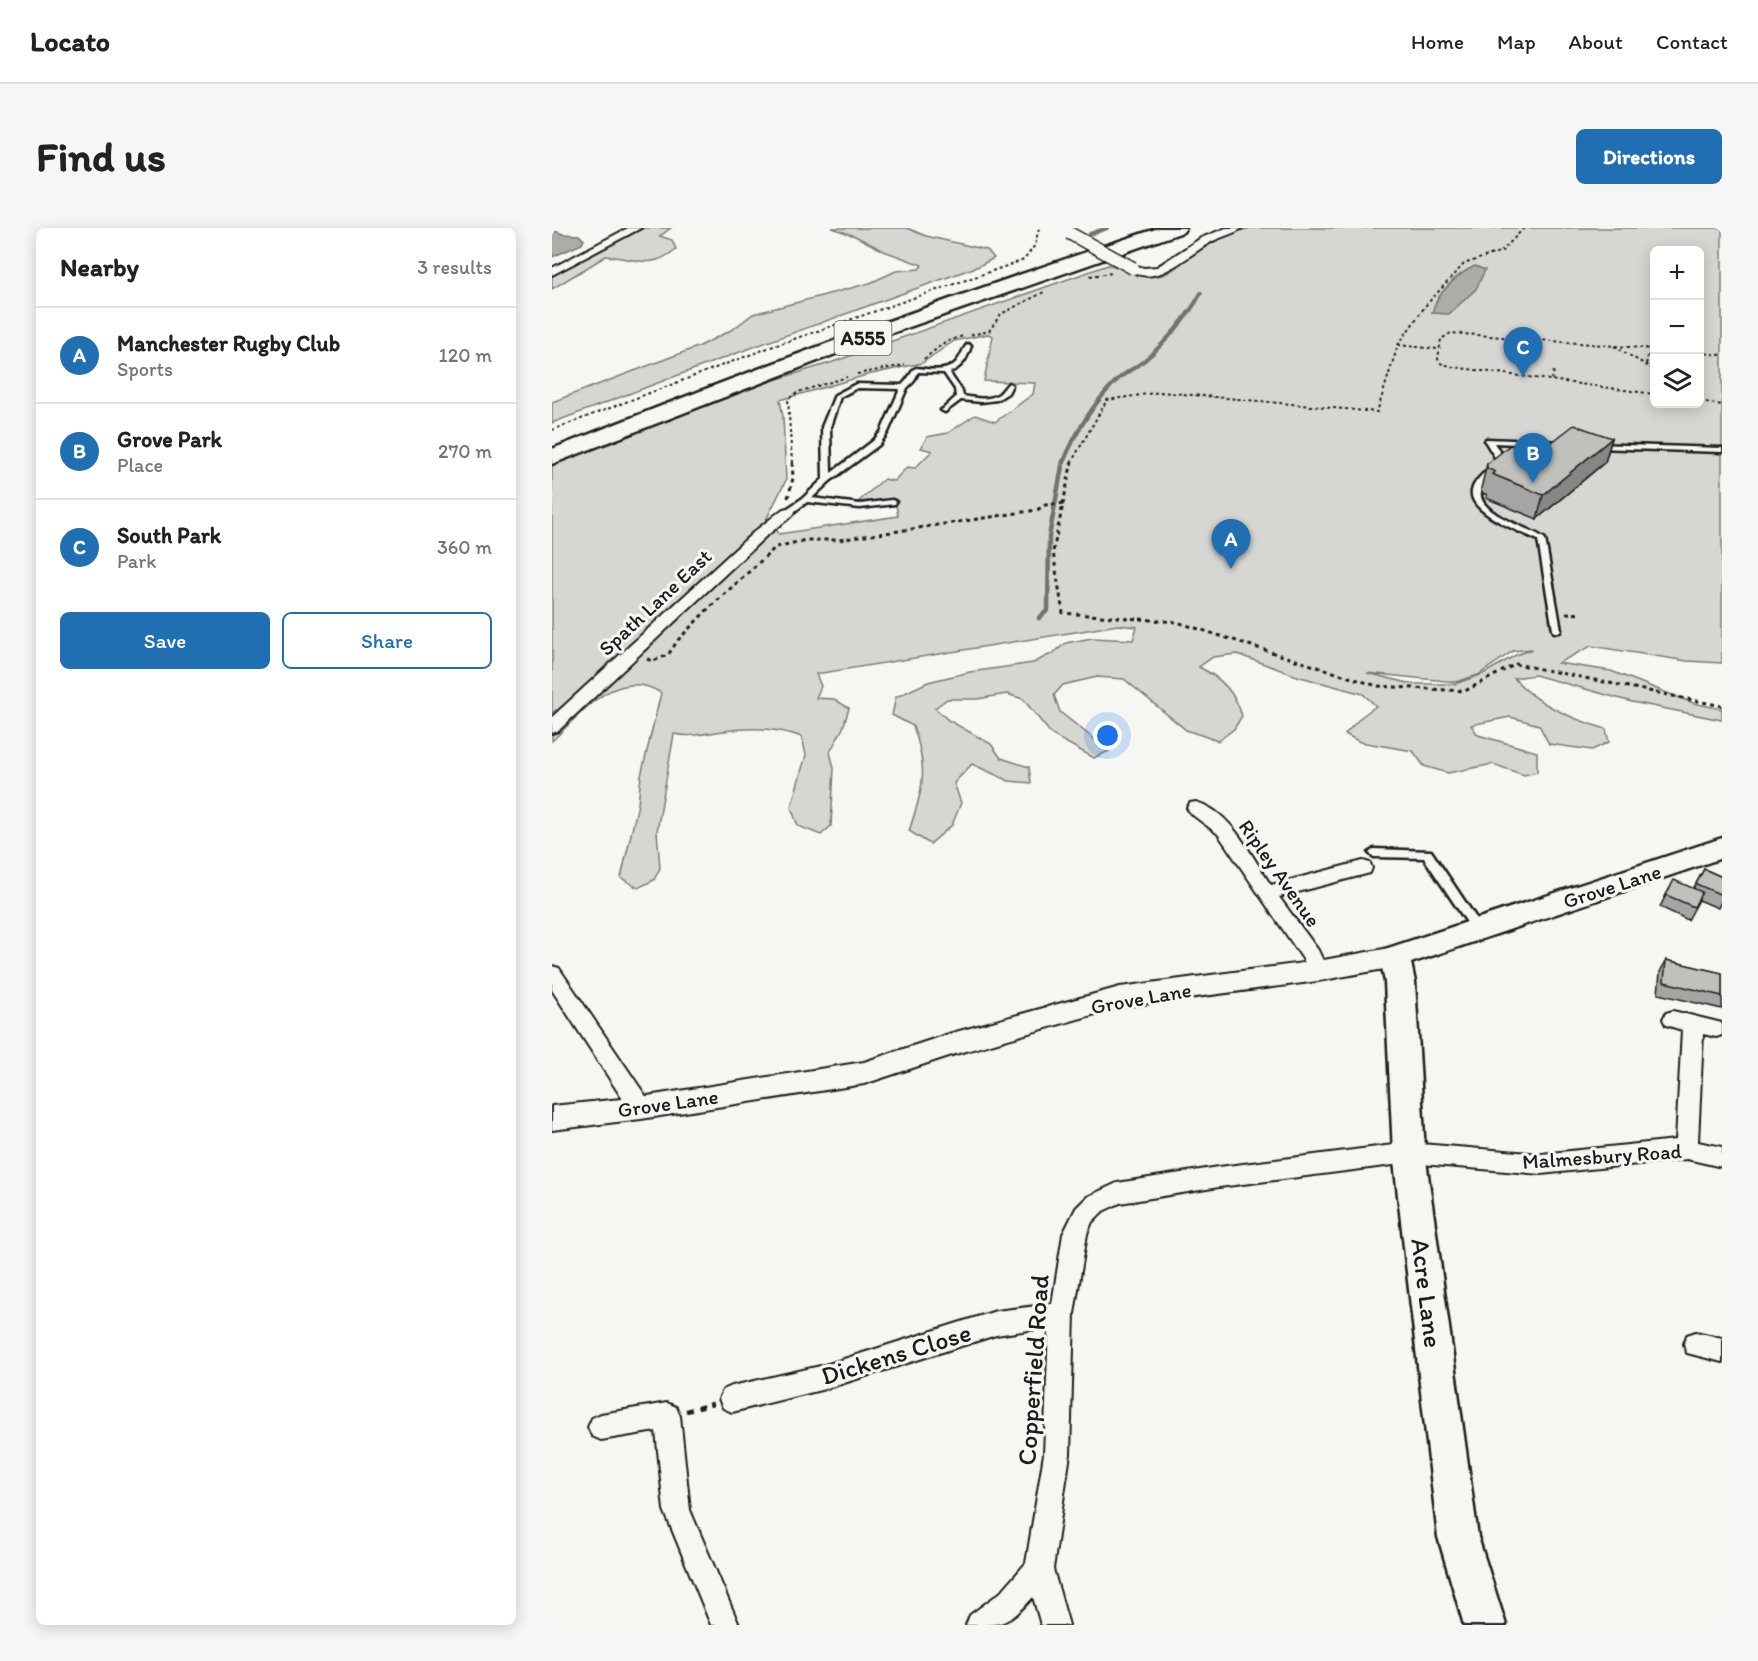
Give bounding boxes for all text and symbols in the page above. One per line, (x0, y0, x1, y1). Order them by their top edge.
text: Locato (30, 24, 110, 58)
text: Home (1411, 29, 1464, 54)
text: Map (1497, 29, 1536, 54)
text: About (1569, 29, 1623, 54)
text: Contact (1656, 29, 1728, 54)
button: Directions (1576, 129, 1722, 184)
text: Find us (36, 131, 166, 182)
map controls (1650, 246, 1704, 408)
button: + (1650, 246, 1704, 300)
text: Nearby (60, 251, 139, 283)
text: 3 results (417, 255, 492, 279)
button: − (1650, 300, 1704, 354)
road number: A555 (834, 321, 892, 355)
pin: C (1504, 328, 1542, 377)
text: Manchester Rugby Club (117, 330, 340, 357)
text: A (73, 343, 86, 367)
text: 120 m (439, 343, 492, 367)
button: layers (1650, 354, 1704, 408)
text: Sports (117, 357, 173, 381)
text: Grove Park (117, 426, 222, 453)
pin: B (1514, 434, 1552, 483)
text: B (73, 439, 86, 463)
text: 270 m (438, 439, 492, 463)
text: Place (117, 453, 163, 477)
pin: A (1212, 520, 1250, 569)
text: South Park (117, 522, 221, 549)
text: C (73, 535, 86, 559)
text: 360 m (437, 535, 492, 559)
street label: Spath Lane East (593, 543, 717, 661)
text: Park (117, 549, 156, 573)
button: Save (60, 612, 270, 669)
button: Share (282, 612, 492, 669)
your location (1093, 721, 1122, 750)
street label: Ripley Avenue (1234, 814, 1326, 932)
street label: Grove Lane (1560, 858, 1664, 914)
street label: Grove Lane (1089, 977, 1193, 1019)
street label: Grove Lane (616, 1084, 720, 1122)
street label: Malmesbury Road (1521, 1138, 1683, 1174)
street label: Acre Lane (1404, 1236, 1450, 1350)
street label: Copperfield Road (1010, 1273, 1056, 1467)
street label: Dickens Close (817, 1316, 975, 1392)

